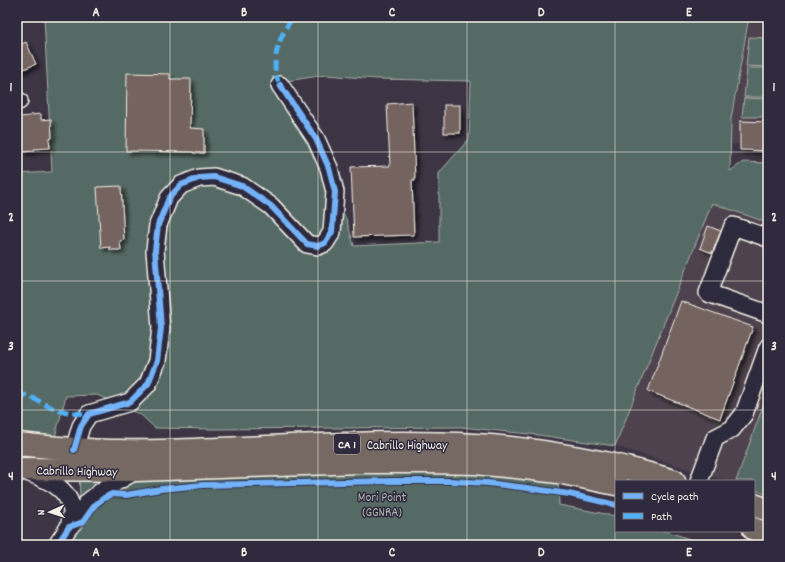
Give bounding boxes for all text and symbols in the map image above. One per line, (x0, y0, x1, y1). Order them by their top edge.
text: A (92, 4, 100, 23)
text: B (241, 4, 247, 23)
text: C (389, 4, 396, 23)
text: D (538, 4, 545, 23)
text: E (686, 4, 693, 23)
text: 1 (10, 79, 13, 98)
text: 1 (773, 79, 776, 98)
text: 2 (8, 209, 14, 228)
text: 2 (771, 209, 777, 228)
text: 3 (8, 338, 14, 357)
text: 3 (771, 338, 777, 357)
road number: CA 1 (334, 434, 360, 454)
street label: Cabrillo Highway (367, 437, 448, 456)
street label: Cabrillo Highway (36, 462, 118, 483)
text: 4 (8, 468, 14, 487)
text: 4 (771, 468, 777, 487)
legend (615, 480, 755, 532)
park label: Mori Point (GGNRA) (358, 489, 406, 523)
text: Cycle path (651, 489, 699, 506)
north arrow (30, 492, 70, 532)
text: N (34, 509, 50, 516)
text: Path (651, 509, 672, 526)
text: A (92, 544, 100, 562)
text: B (241, 544, 247, 562)
text: C (389, 544, 396, 562)
text: D (538, 544, 545, 562)
text: E (686, 544, 693, 562)

